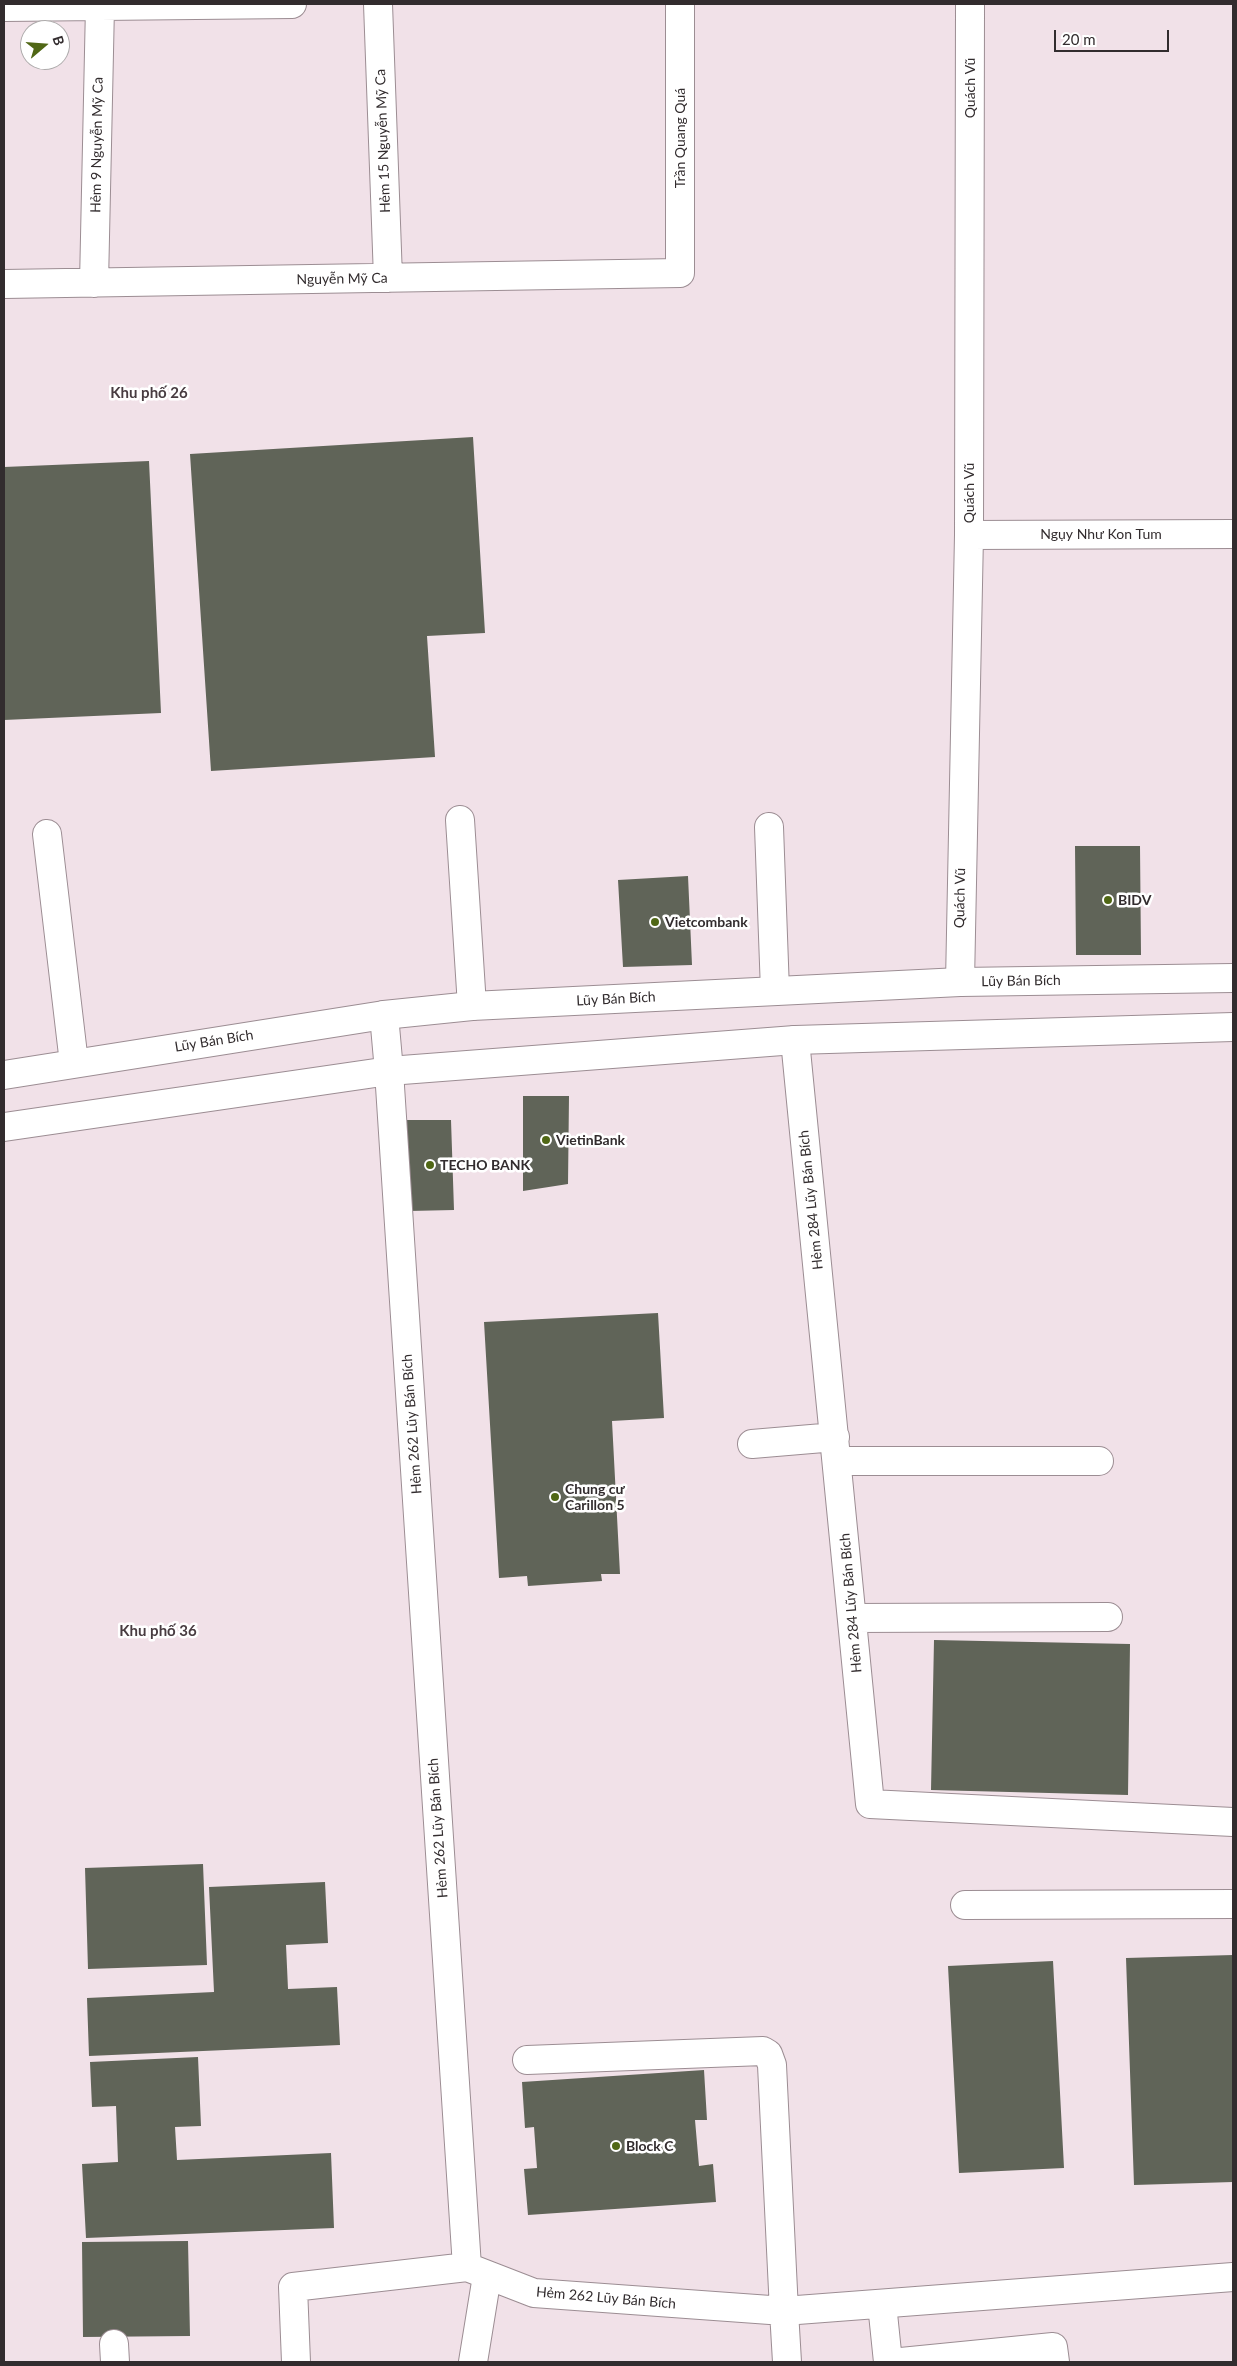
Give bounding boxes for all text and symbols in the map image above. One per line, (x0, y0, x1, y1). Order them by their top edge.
north arrow (20, 20, 70, 70)
scale bar (1057, 20, 1172, 52)
text: 20 m (1062, 30, 1096, 48)
text: B (49, 33, 68, 48)
street label: Quách Vũ (962, 58, 978, 118)
street label: Hẻm 15 Nguyễn Mỹ Ca (372, 69, 394, 213)
street label: Hẻm 9 Nguyễn Mỹ Ca (87, 77, 107, 213)
street label: Trần Quang Quá (672, 88, 688, 188)
street label: Nguyễn Mỹ Ca (296, 270, 388, 288)
district label: Khu phố 26 (110, 384, 188, 402)
street label: Quách Vũ (961, 463, 977, 523)
street label: Ngụy Như Kon Tum (1040, 526, 1162, 542)
street label: Quách Vũ (951, 868, 969, 928)
place label: BIDV (1118, 892, 1151, 908)
marker: BIDV (1102, 894, 1114, 906)
place label: Vietcombank (665, 914, 748, 930)
marker: Vietcombank (649, 916, 661, 928)
street label: Lũy Bán Bích (981, 972, 1061, 990)
street label: Lũy Bán Bích (576, 989, 656, 1009)
street label: Lũy Bán Bích (173, 1026, 255, 1056)
street label: Hẻm 284 Lũy Bán Bích (795, 1129, 827, 1271)
place label: VietinBank (556, 1132, 625, 1148)
marker: VietinBank (540, 1134, 552, 1146)
place label: TECHO BANK (440, 1157, 530, 1173)
marker: TECHO BANK (424, 1159, 436, 1171)
street label: Hẻm 262 Lũy Bán Bích (399, 1353, 425, 1495)
place label: Chung cư Carillon 5 (565, 1481, 625, 1514)
marker: Chung cư Carillon 5 (549, 1491, 561, 1503)
street label: Hẻm 284 Lũy Bán Bích (837, 1532, 865, 1674)
district label: Khu phố 36 (119, 1622, 197, 1640)
street label: Hẻm 262 Lũy Bán Bích (425, 1757, 451, 1899)
place label: Block C (626, 2138, 674, 2154)
marker: Block C (610, 2140, 622, 2152)
street label: Hẻm 262 Lũy Bán Bích (535, 2284, 677, 2312)

